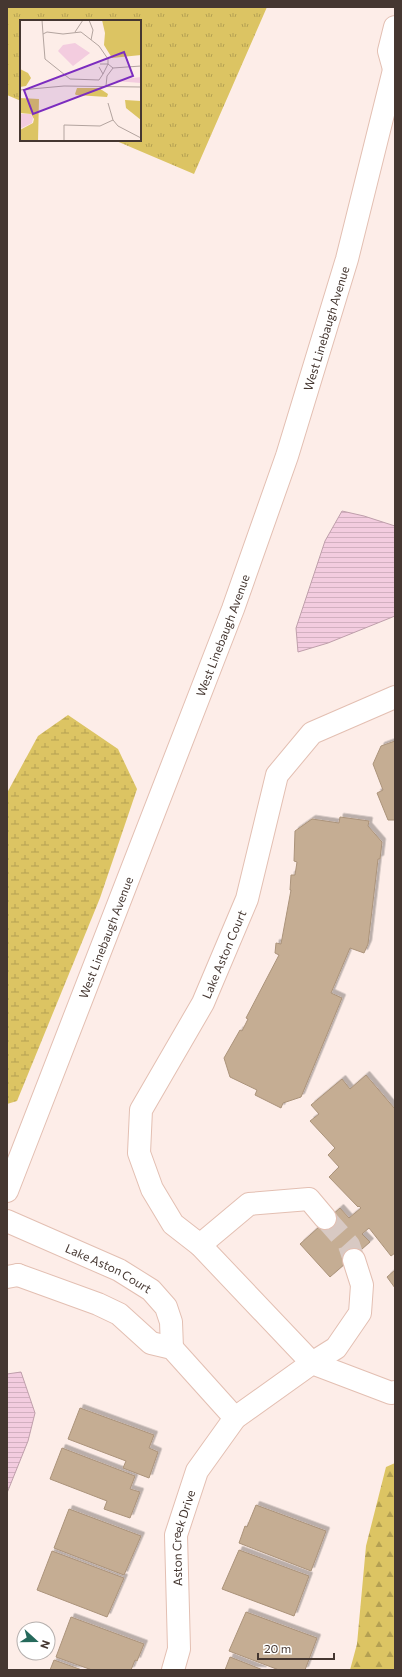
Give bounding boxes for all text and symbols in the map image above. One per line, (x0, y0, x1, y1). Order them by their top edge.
inset map (20, 20, 141, 141)
street label: West Linebaugh Avenue (300, 264, 351, 392)
street label: West Linebaugh Avenue (193, 572, 252, 698)
street label: West Linebaugh Avenue (75, 875, 135, 1000)
street label: Lake Aston Court (199, 908, 249, 1001)
street label: Lake Aston Court (63, 1240, 154, 1296)
street label: Aston Creek Drive (169, 1488, 197, 1586)
north arrow (16, 1621, 56, 1661)
scale bar (258, 1635, 334, 1661)
text: N (38, 1639, 53, 1651)
text: 20 m (264, 1641, 291, 1655)

